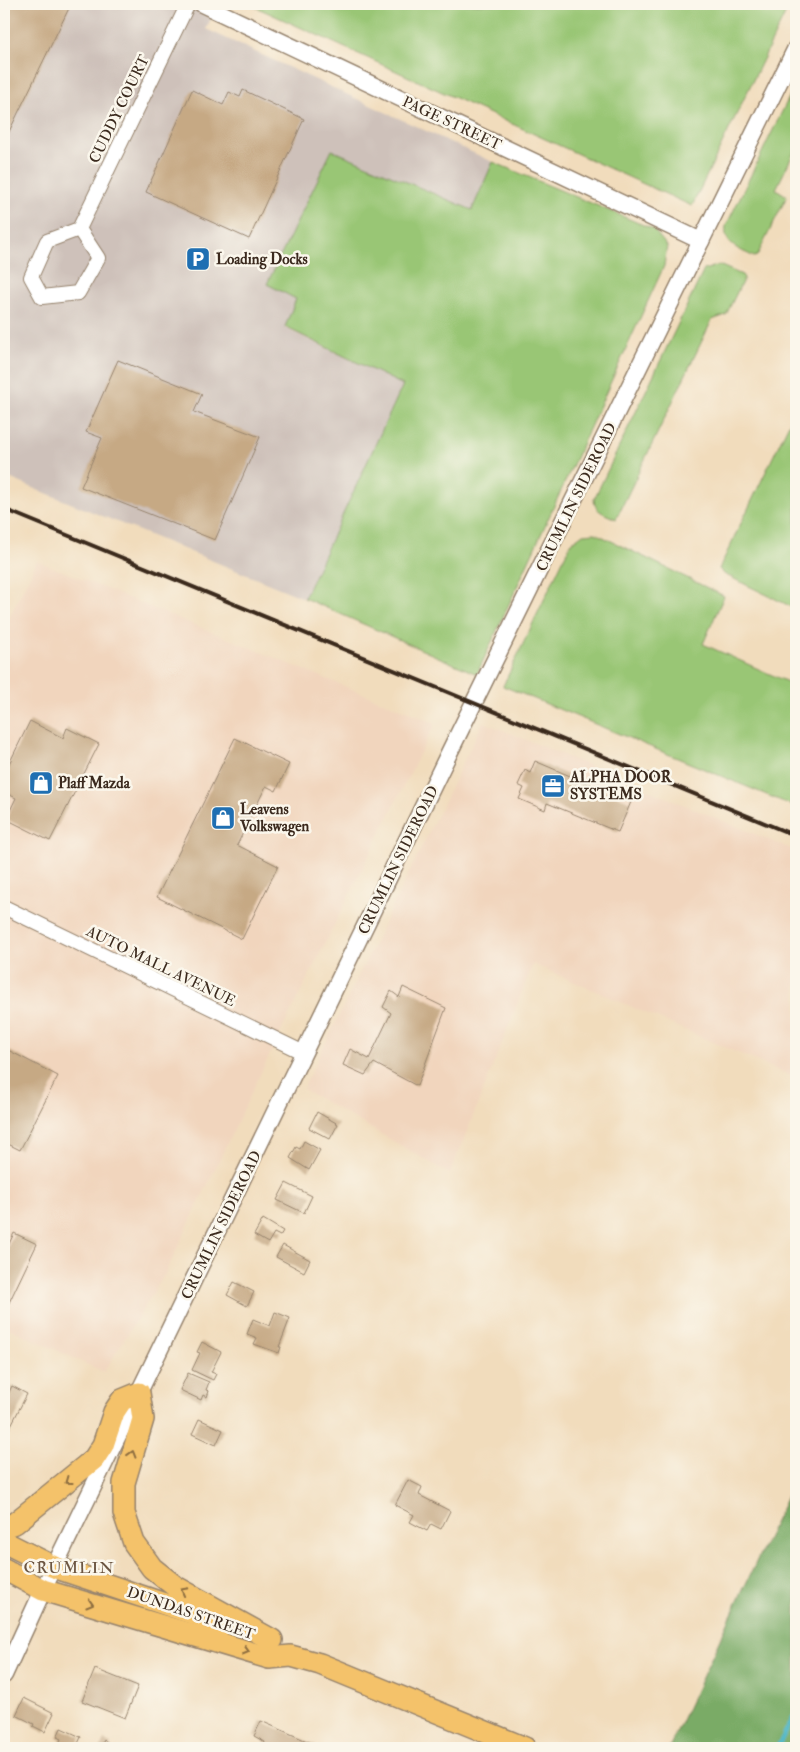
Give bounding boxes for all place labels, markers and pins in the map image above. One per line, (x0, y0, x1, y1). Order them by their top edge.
parking icon: Loading Docks (185, 246, 211, 272)
place label: Loading Docks (216, 250, 308, 270)
place label: ALPHA DOOR SYSTEMS (569, 768, 673, 804)
shop icon: Plaff Mazda (28, 770, 54, 796)
office icon: ALPHA DOOR SYSTEMS (540, 773, 566, 799)
place label: Plaff Mazda (58, 774, 131, 793)
place label: Leavens Volkswagen (239, 800, 310, 837)
shop icon: Leavens Volkswagen (210, 805, 236, 831)

